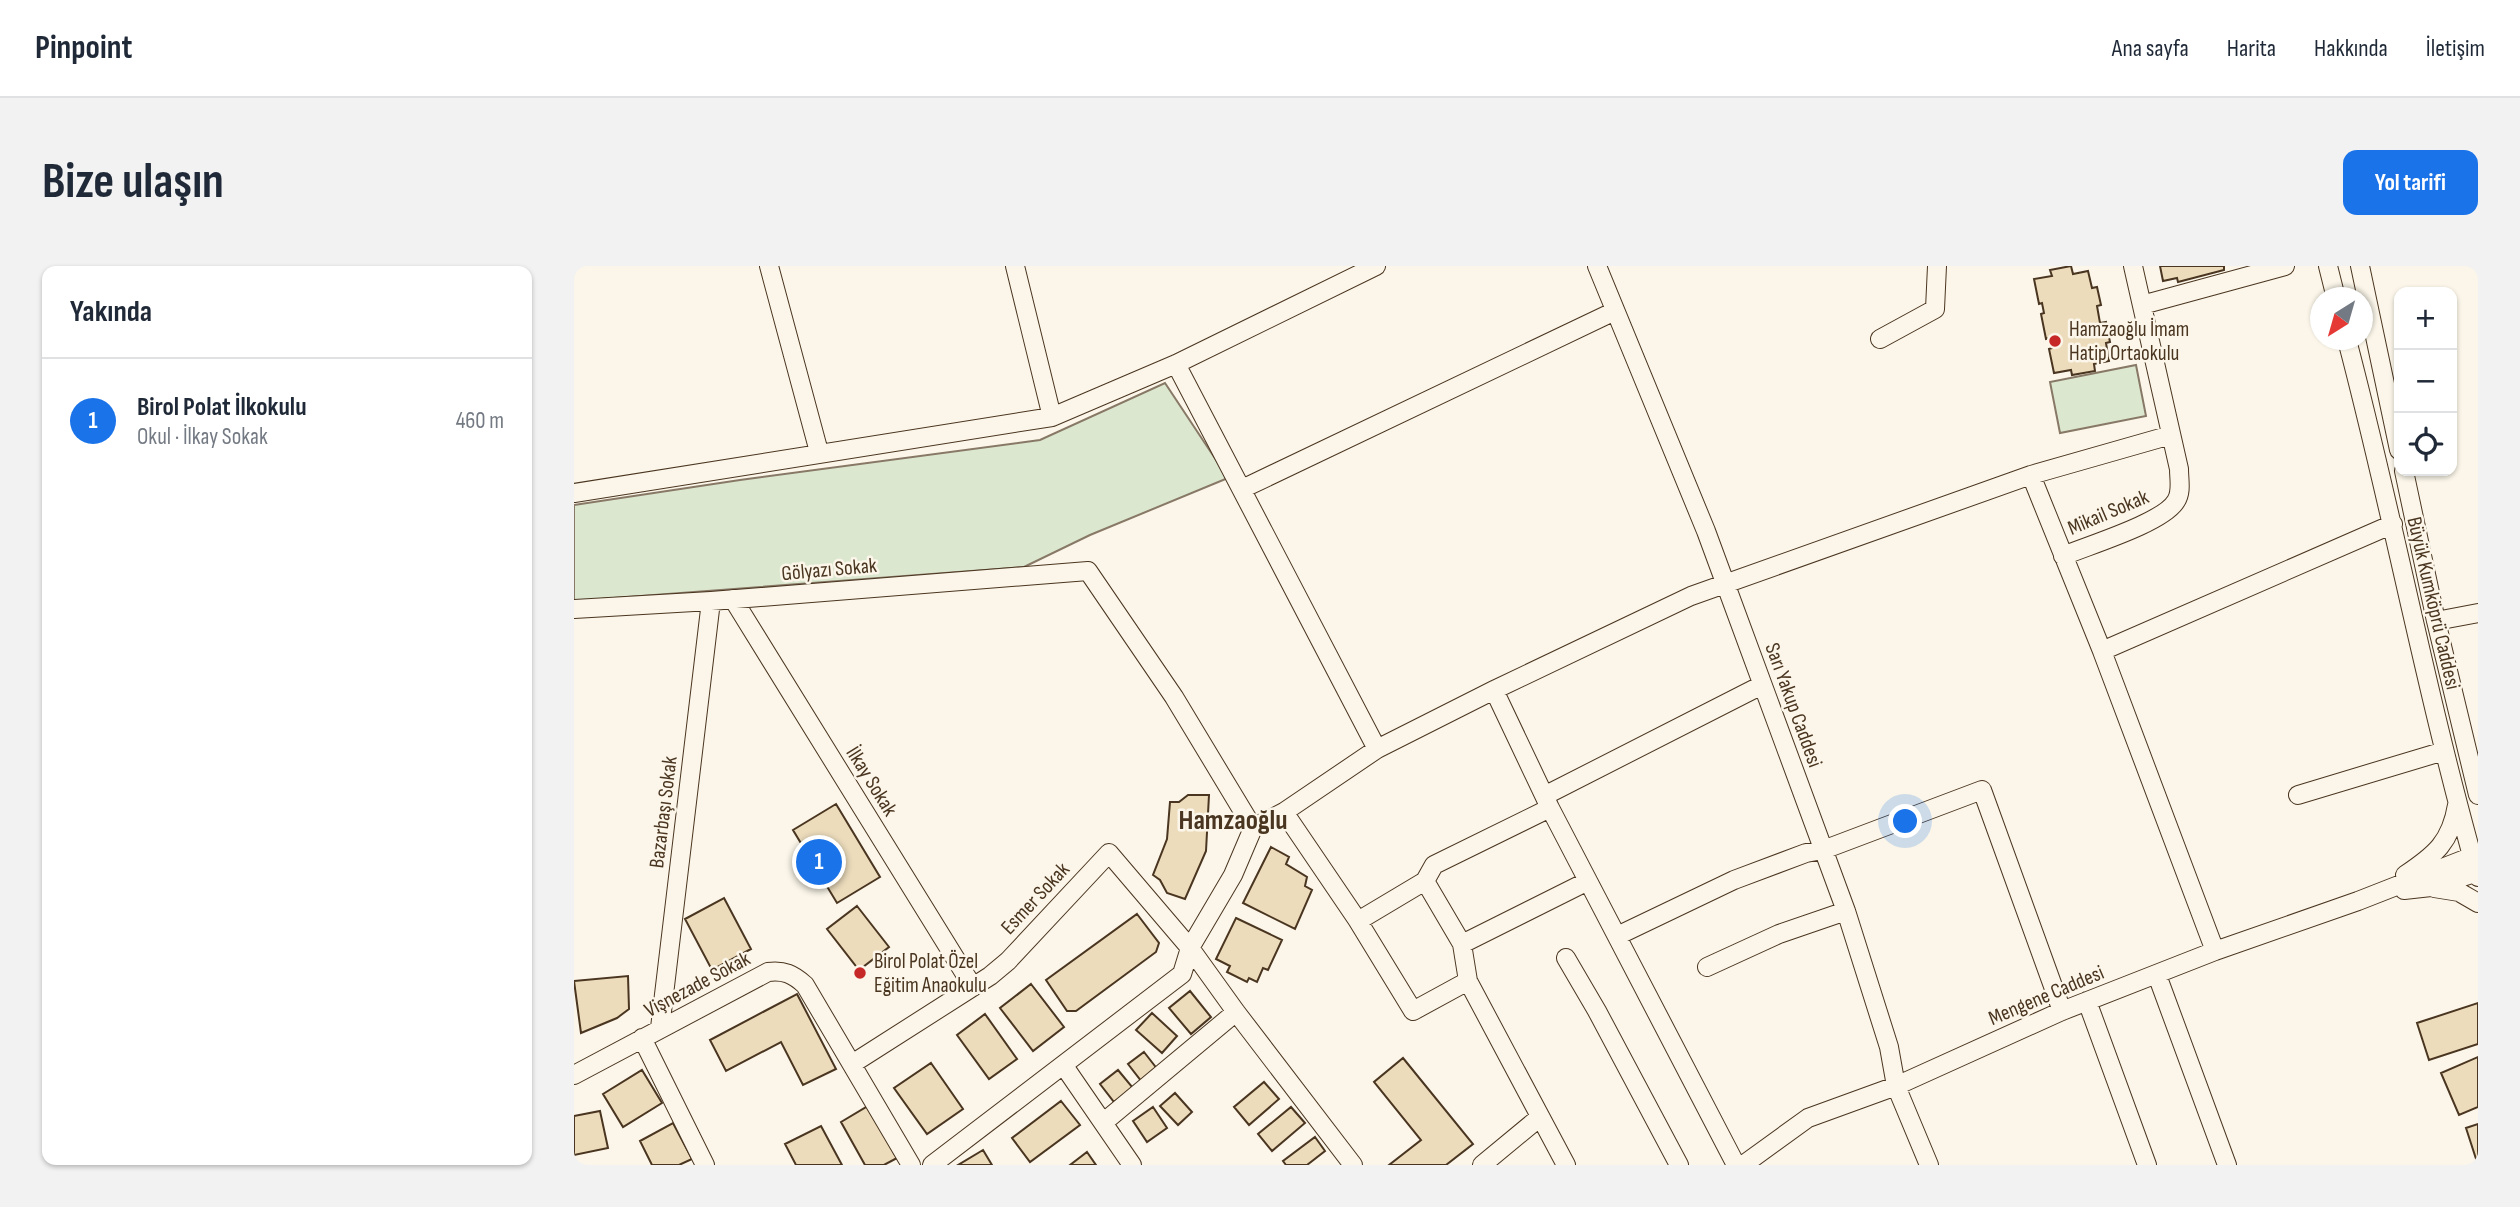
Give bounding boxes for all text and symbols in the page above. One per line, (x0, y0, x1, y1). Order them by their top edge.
text: Pinpoint (35, 28, 132, 68)
text: Ana sayfa (2112, 34, 2189, 63)
text: Harita (2227, 34, 2276, 63)
text: Hakkında (2314, 34, 2388, 63)
text: İletişim (2426, 34, 2485, 63)
button: Yol tarifi (2343, 150, 2478, 215)
text: Bize ulaşın (42, 153, 224, 212)
north arrow (2310, 287, 2373, 350)
map controls (2394, 287, 2457, 476)
button: + (2394, 287, 2457, 350)
text: Yakında (70, 294, 152, 330)
place label: Hamzaoğlu İmam Hatip Ortaokulu (2069, 317, 2189, 366)
marker: Hamzaoğlu İmam Hatip Ortaokulu (2047, 333, 2063, 349)
button: − (2394, 350, 2457, 413)
text: Birol Polat İlkokulu (137, 392, 307, 423)
text: 1 (88, 407, 98, 435)
text: 460 m (456, 407, 504, 435)
button: locate (2394, 413, 2457, 476)
text: Okul · İlkay Sokak (137, 423, 268, 451)
street label: Mikail Sokak (2064, 484, 2152, 541)
street label: Büyük Kumköprü Caddesi (2401, 514, 2466, 692)
street label: Gölyazı Sokak (780, 553, 878, 586)
street label: Sarı Yakup Caddesi (1759, 640, 1828, 771)
street label: İlkay Sokak (840, 742, 903, 821)
street label: Bazarbaşı Sokak (644, 755, 683, 869)
district label: Hamzaoğlu (1178, 804, 1288, 837)
your location (1888, 804, 1922, 838)
pin: 1 (796, 836, 842, 888)
street label: Esmer Sokak (996, 857, 1075, 940)
street label: Vişnezade Sokak (640, 946, 754, 1023)
place label: Birol Polat Özel Eğitim Anaokulu (874, 949, 987, 998)
street label: Mengene Caddesi (1985, 960, 2108, 1031)
marker: Birol Polat Özel Eğitim Anaokulu (852, 965, 868, 981)

